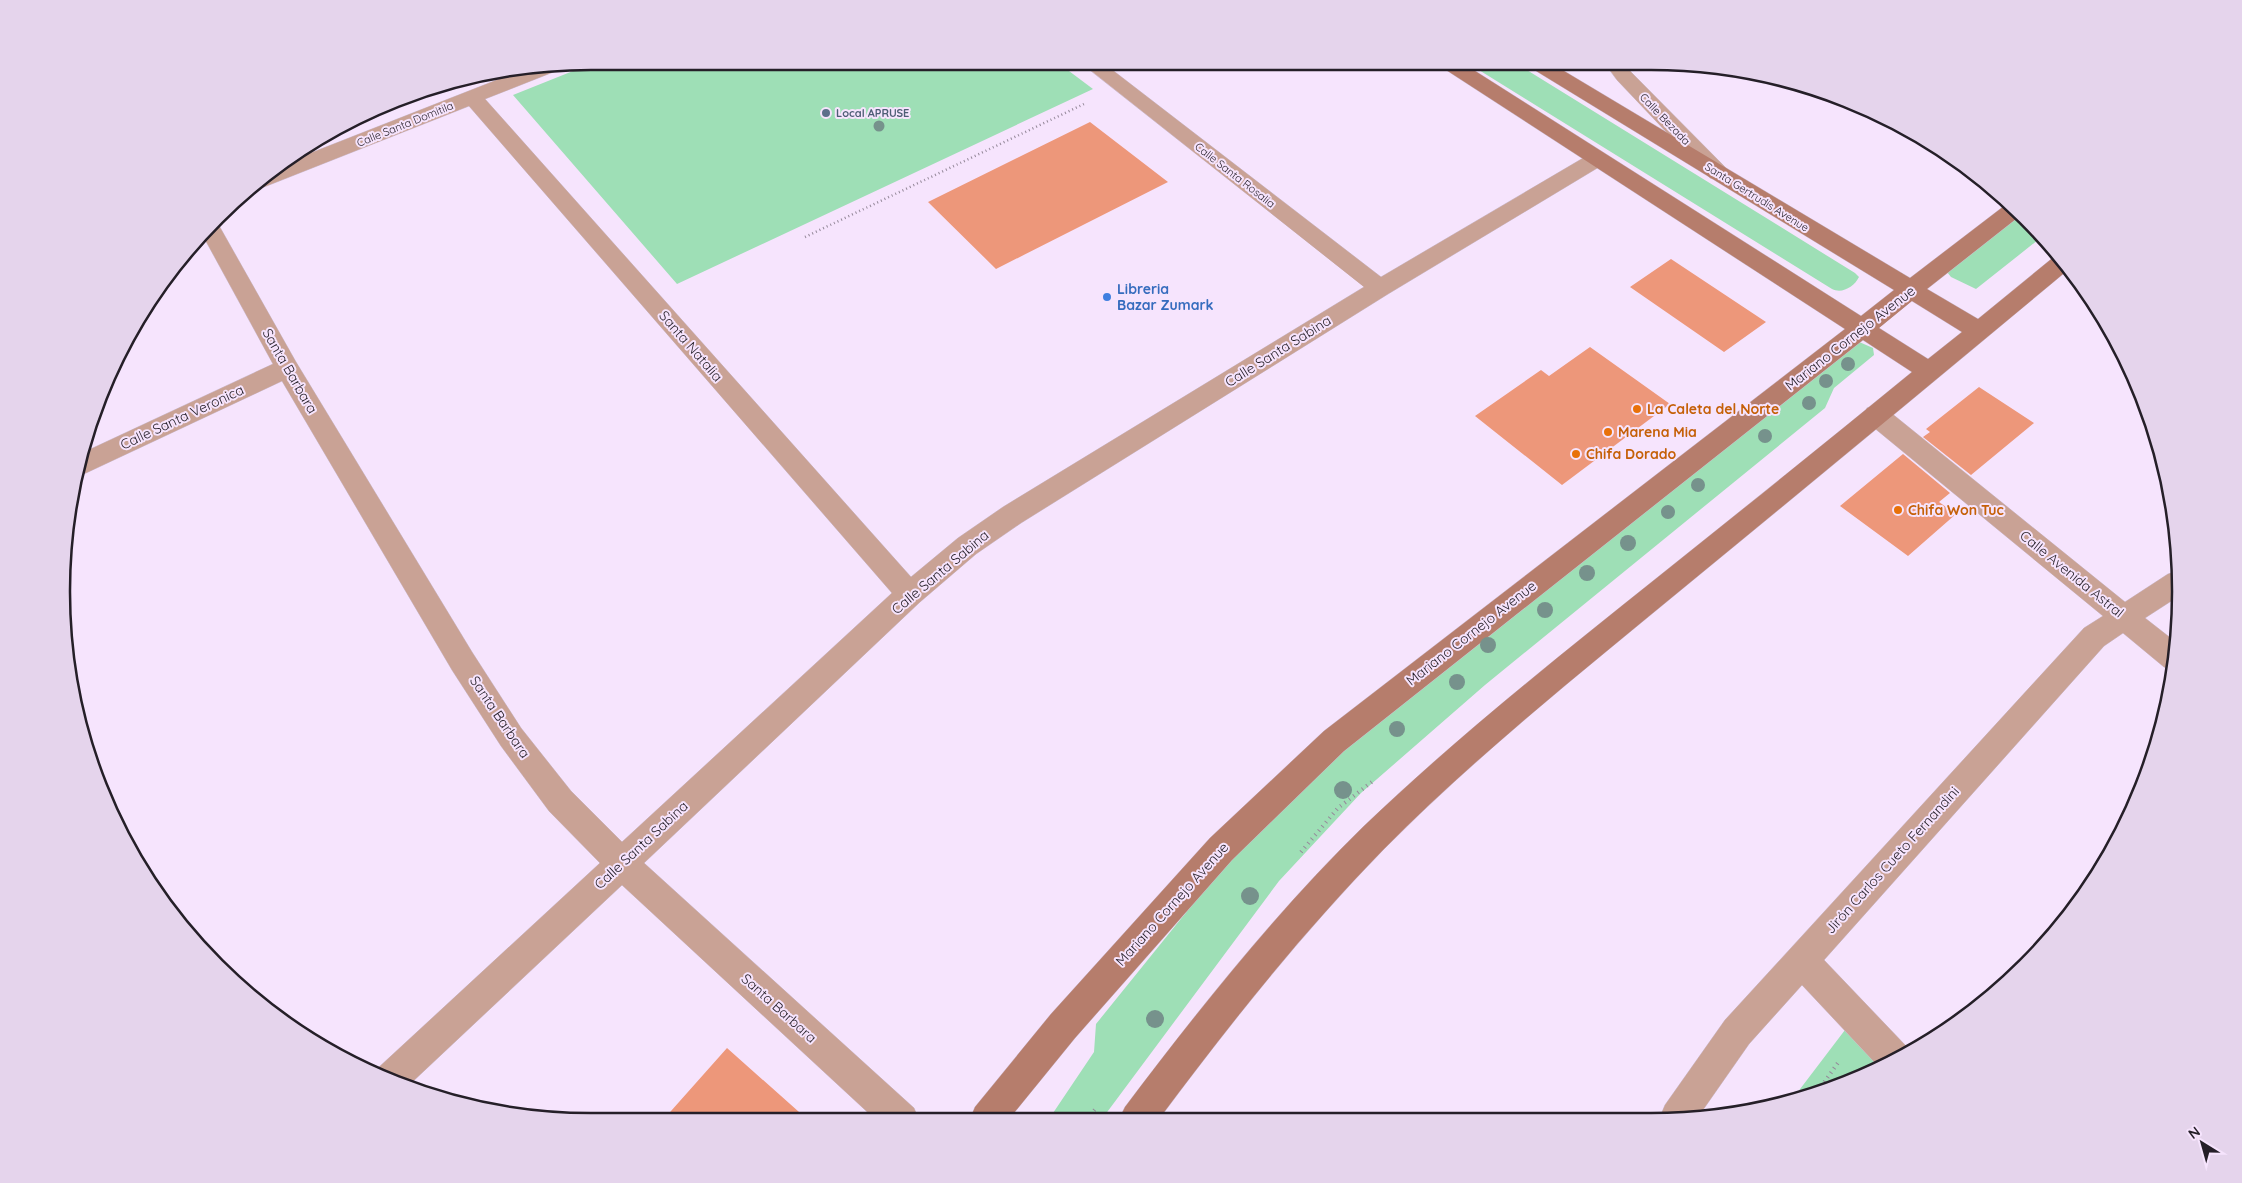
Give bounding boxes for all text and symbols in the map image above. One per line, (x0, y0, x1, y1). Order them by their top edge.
street label: Calle Bezada (1637, 90, 1693, 148)
street label: Calle Santa Domitila (355, 98, 455, 150)
place label: Local APRUSE (836, 106, 909, 120)
marker: Local APRUSE (820, 107, 832, 119)
street label: Calle Santa Rosalia (1192, 139, 1278, 211)
street label: Santa Gertrudis Avenue (1703, 159, 1811, 235)
place label: Libreria Bazar Zumark (1117, 280, 1214, 314)
street label: Mariano Cornejo Avenue (1781, 282, 1919, 394)
marker: Libreria Bazar Zumark (1101, 291, 1113, 303)
street label: Santa Natalia (655, 307, 727, 385)
street label: Calle Santa Sabina (1222, 311, 1334, 391)
street label: Santa Barbara (258, 325, 322, 417)
street label: Calle Santa Veronica (117, 380, 247, 454)
place label: La Caleta del Norte (1647, 400, 1779, 418)
marker: La Caleta del Norte (1631, 403, 1643, 415)
place label: Marena Mia (1618, 423, 1697, 441)
marker: Marena Mia (1602, 426, 1614, 438)
place label: Chifa Dorado (1586, 445, 1676, 463)
marker: Chifa Dorado (1570, 448, 1582, 460)
place label: Chifa Won Tuc (1908, 501, 2004, 519)
marker: Chifa Won Tuc (1892, 504, 1904, 516)
street label: Calle Santa Sabina (888, 526, 992, 618)
street label: Calle Avenida Astral (2016, 526, 2128, 622)
street label: Mariano Cornejo Avenue (1402, 577, 1540, 689)
street label: Santa Barbara (466, 673, 534, 761)
street label: Jirón Carlos Cueto Fernandini (1821, 783, 1963, 937)
street label: Calle Santa Sabina (590, 797, 692, 893)
street label: Mariano Cornejo Avenue (1112, 838, 1232, 970)
street label: Santa Barbara (738, 969, 820, 1047)
north arrow (2177, 1118, 2227, 1168)
text: N (2185, 1122, 2204, 1143)

